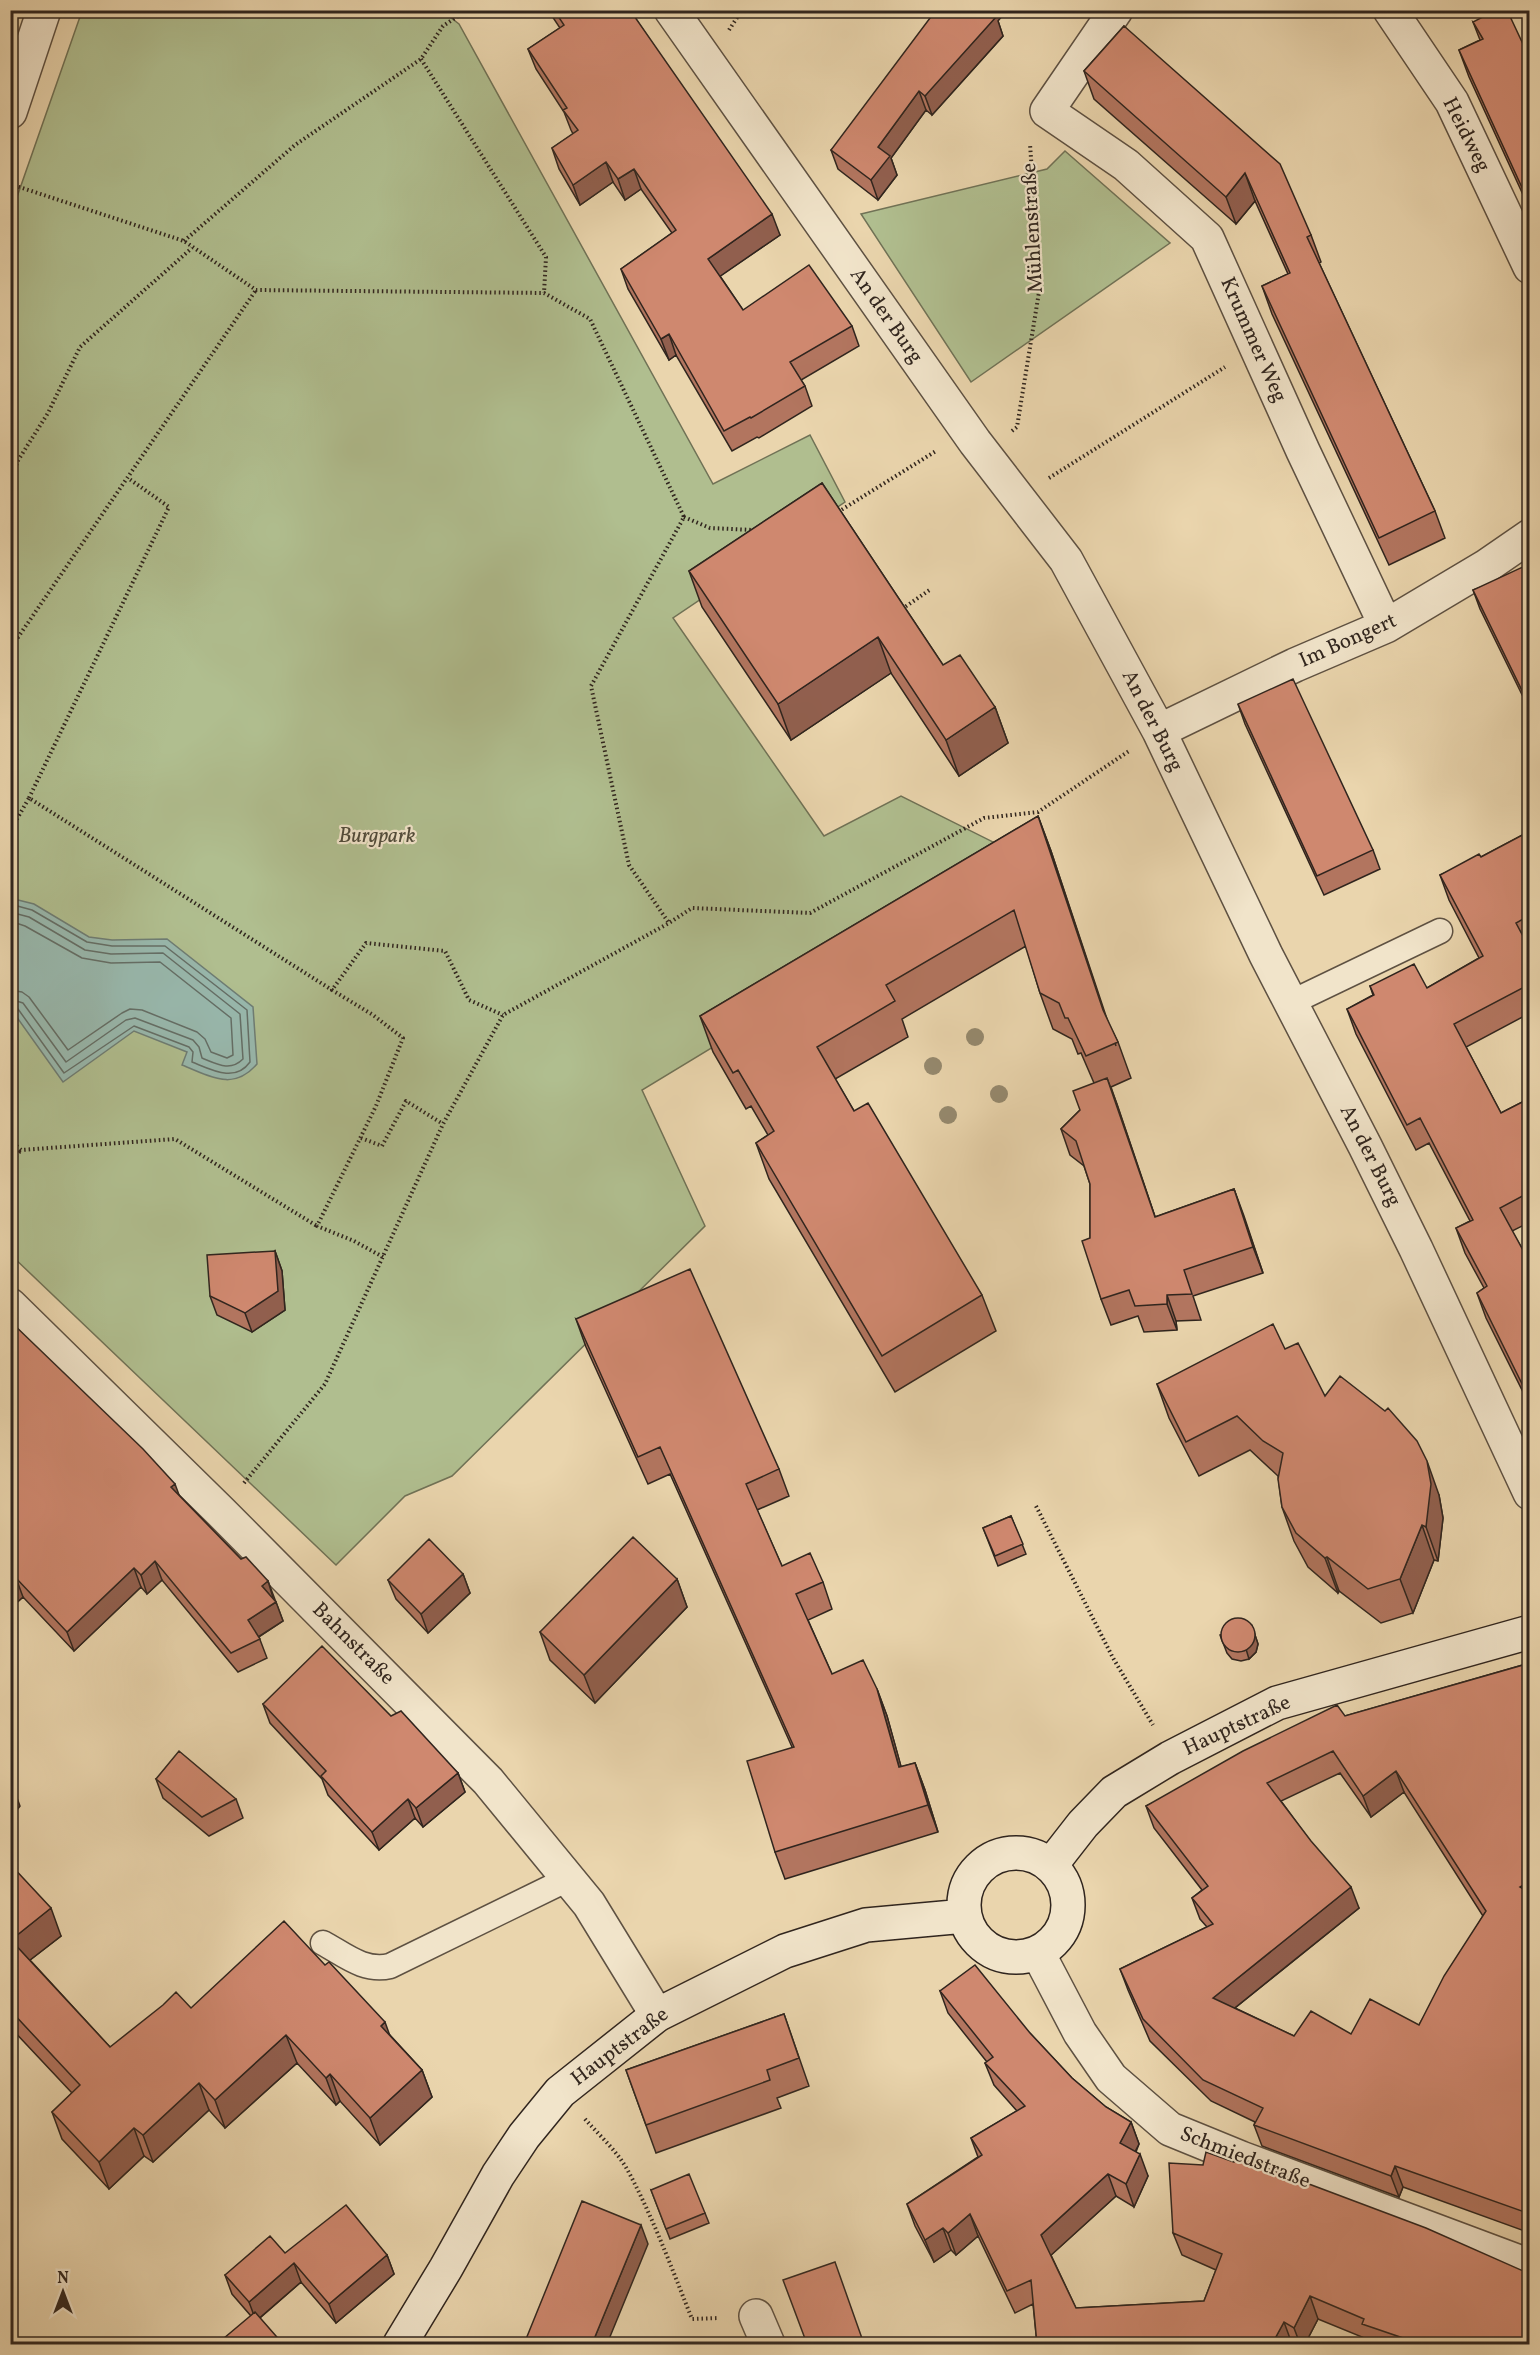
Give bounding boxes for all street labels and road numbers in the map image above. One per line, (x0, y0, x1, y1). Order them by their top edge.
street label: Heidweg (1435, 92, 1497, 178)
street label: Mühlenstraße (1015, 162, 1051, 294)
street label: An der Burg (842, 262, 930, 370)
street label: Krummer Weg (1212, 273, 1294, 407)
street label: Im Bongert (1295, 607, 1401, 675)
street label: An der Burg (1114, 665, 1190, 777)
street label: An der Burg (1332, 1100, 1408, 1212)
street label: Bahnstraße (305, 1596, 401, 1692)
street label: Hauptstraße (1178, 1688, 1296, 1764)
street label: Hauptstraße (565, 2001, 675, 2093)
street label: Schmiedstraße (1175, 2120, 1315, 2196)

